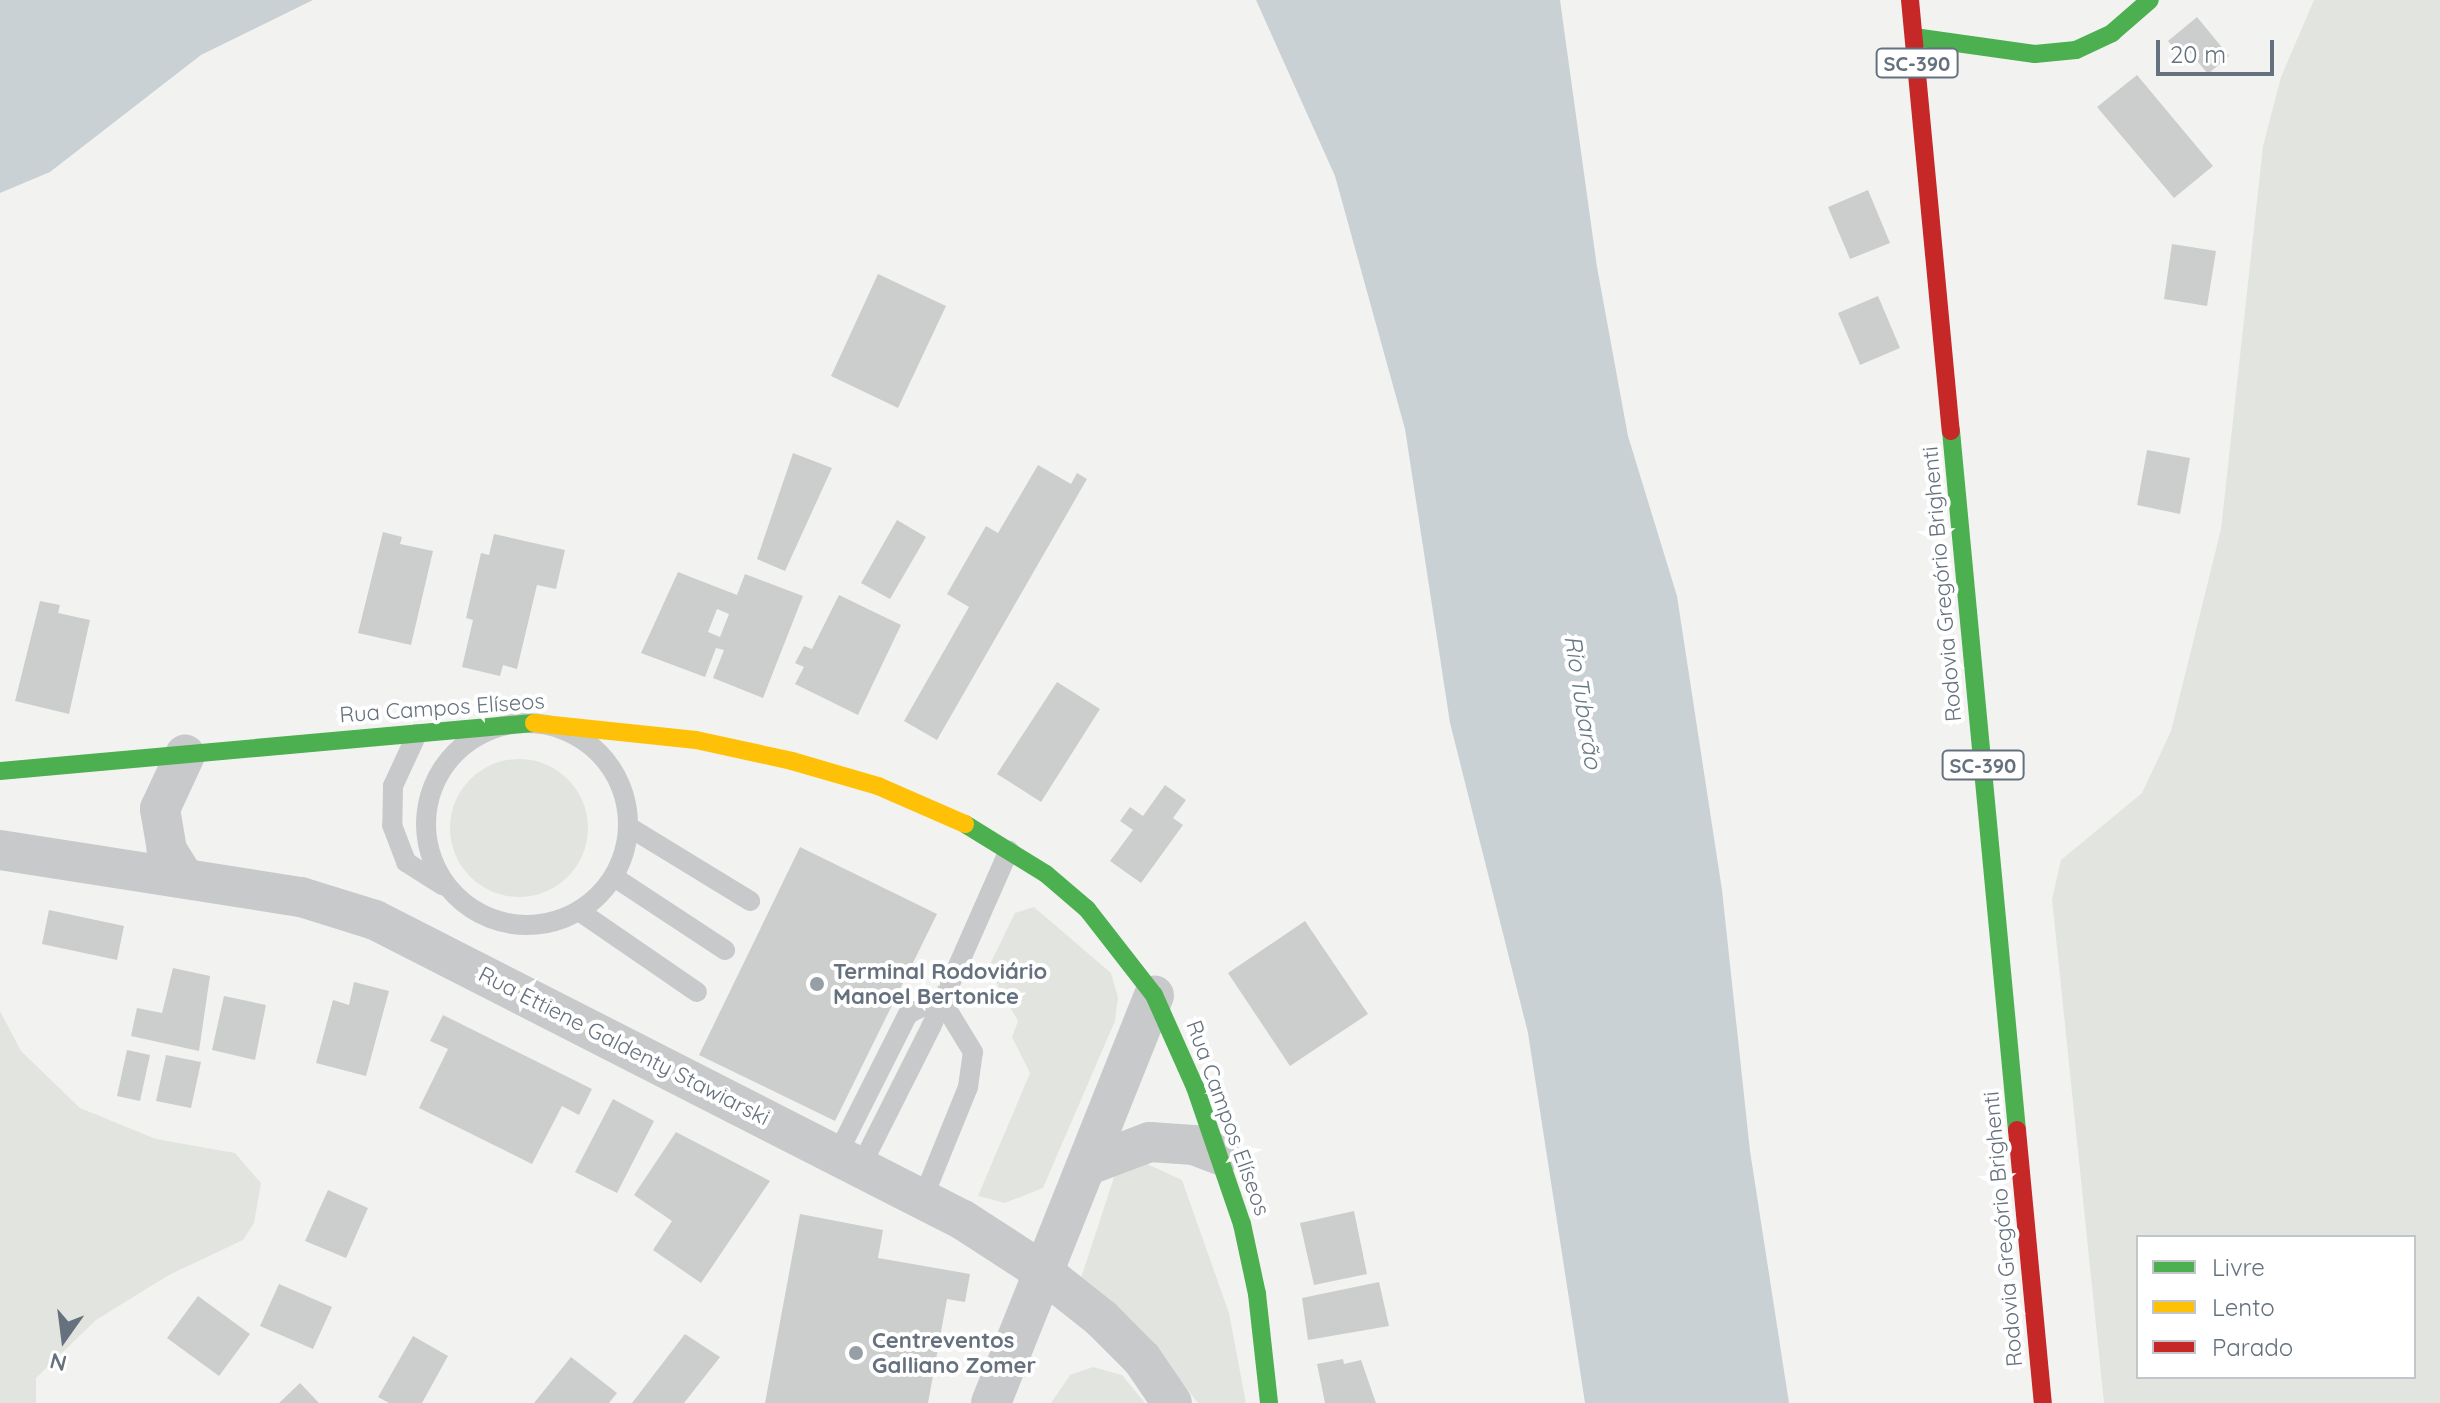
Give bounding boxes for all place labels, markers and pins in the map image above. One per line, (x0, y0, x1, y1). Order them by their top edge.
place label: Terminal Rodoviário Manoel Bertonice (833, 958, 1047, 1010)
marker: Terminal Rodoviário Manoel Bertonice (808, 975, 826, 993)
place label: Centreventos Galliano Zomer (872, 1327, 1036, 1378)
marker: Centreventos Galliano Zomer (847, 1344, 865, 1362)

